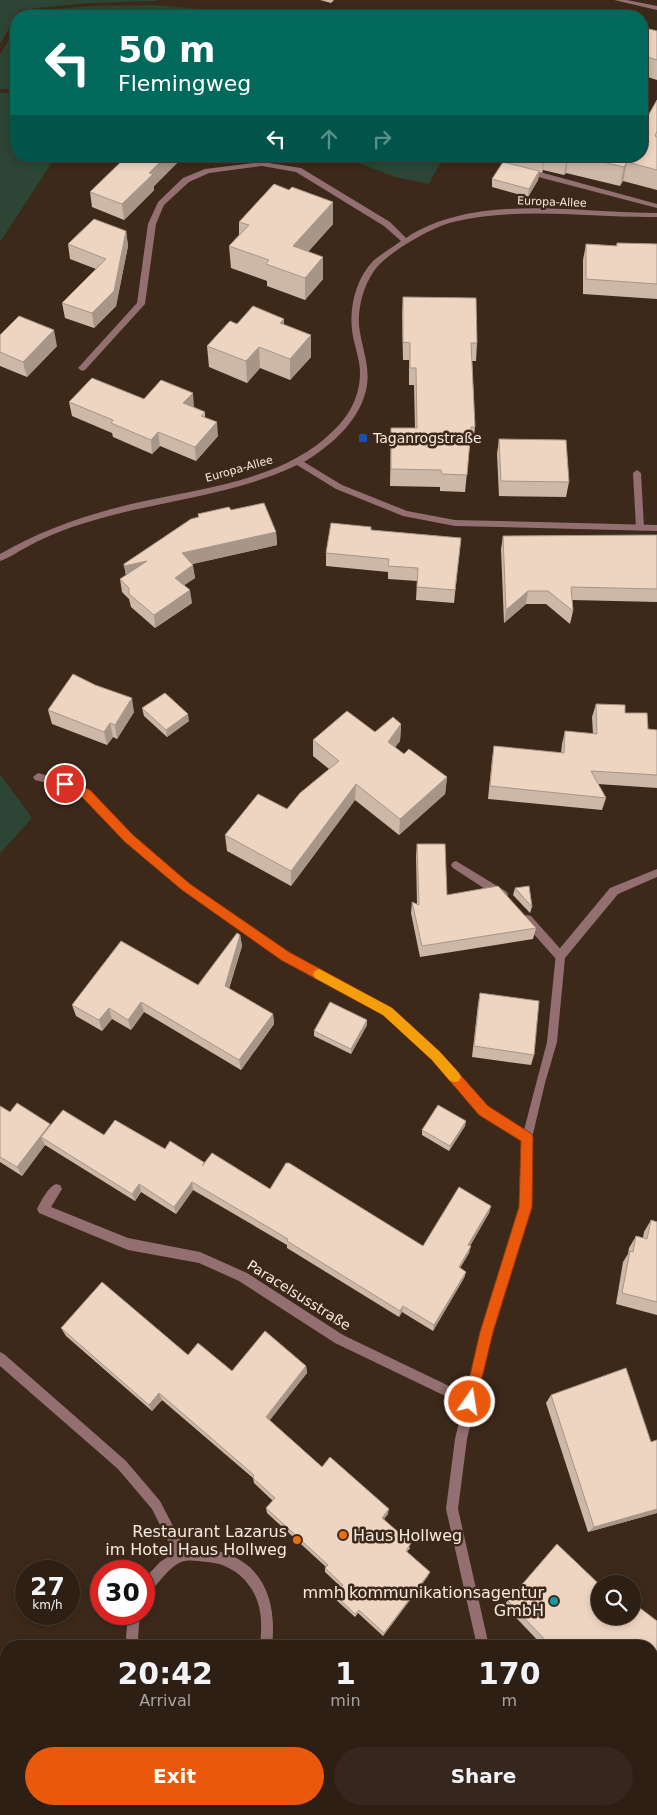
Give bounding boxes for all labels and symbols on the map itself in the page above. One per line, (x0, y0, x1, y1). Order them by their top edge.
street label: Europa-Allee (517, 194, 587, 210)
place label: Taganrogstraße (372, 430, 482, 446)
marker: Taganrogstraße (357, 432, 369, 444)
street label: Europa-Allee (204, 453, 274, 485)
pin (44, 763, 86, 805)
street label: Paracelsusstraße (244, 1257, 354, 1333)
position arrow (443, 1375, 495, 1427)
place label: Restaurant Lazarus im Hotel Haus Hollweg (105, 1522, 287, 1559)
place label: Haus Hollweg (353, 1526, 462, 1545)
marker: Haus Hollweg (337, 1529, 349, 1541)
marker: Restaurant Lazarus im Hotel Haus Hollweg (291, 1534, 303, 1546)
speed limit sign: 30 (90, 1560, 155, 1625)
place label: mmh kommunikationsagentur GmbH (303, 1583, 544, 1620)
marker: mmh kommunikationsagentur GmbH (548, 1595, 560, 1607)

